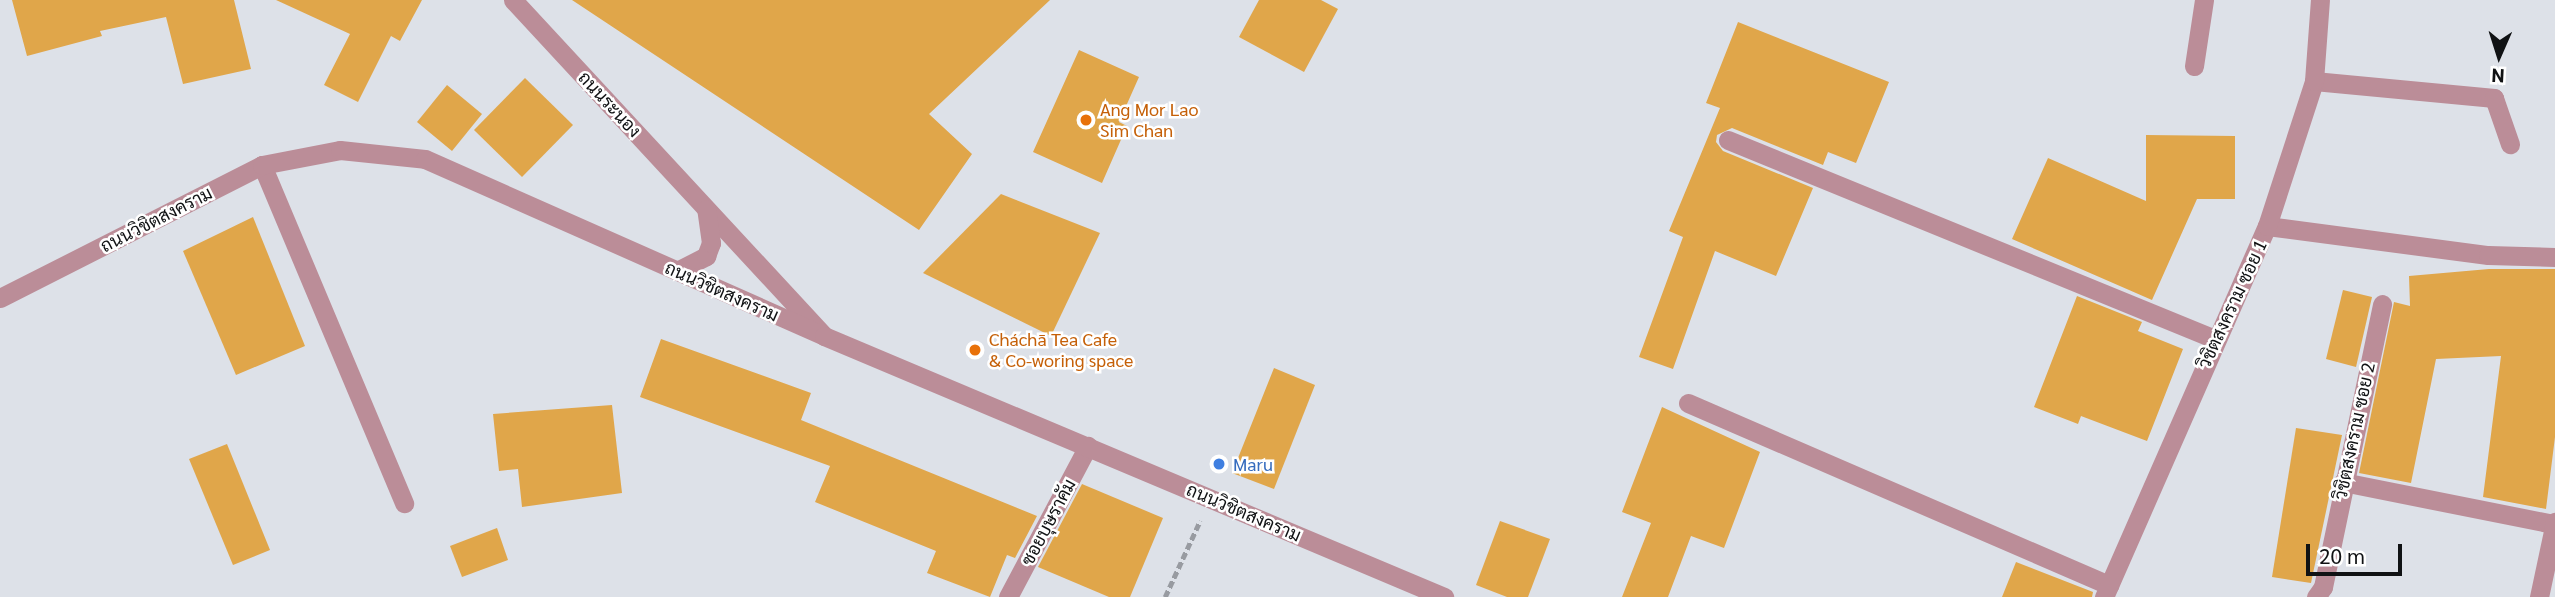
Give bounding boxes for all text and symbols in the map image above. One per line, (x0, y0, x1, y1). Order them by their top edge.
north arrow (2464, 21, 2534, 91)
text: N (2491, 65, 2505, 89)
street label: ถนนระนอง (574, 67, 646, 141)
place label: Ang Mor Lao Sim Chan (1100, 99, 1199, 142)
marker: Ang Mor Lao Sim Chan (1078, 112, 1094, 128)
street label: ถนนวิชิตสงคราม (97, 182, 215, 256)
street label: วิชิตสงคราม ซอย 1 (2193, 236, 2271, 372)
street label: ถนนวิชิตสงคราม (662, 256, 782, 326)
place label: Cháchā Tea Cafe & Co-woring space (989, 329, 1133, 372)
marker: Cháchā Tea Cafe & Co-woring space (967, 342, 983, 358)
street label: วิชิตสงคราม ซอย 2 (2329, 360, 2379, 502)
place label: Maru (1233, 453, 1273, 475)
marker: Maru (1211, 456, 1227, 472)
street label: ซอยบุษราคัม (1016, 475, 1080, 569)
street label: ถนนวิชิตสงคราม (1183, 478, 1305, 546)
scale bar (2310, 530, 2406, 574)
text: 20 m (2319, 542, 2365, 569)

